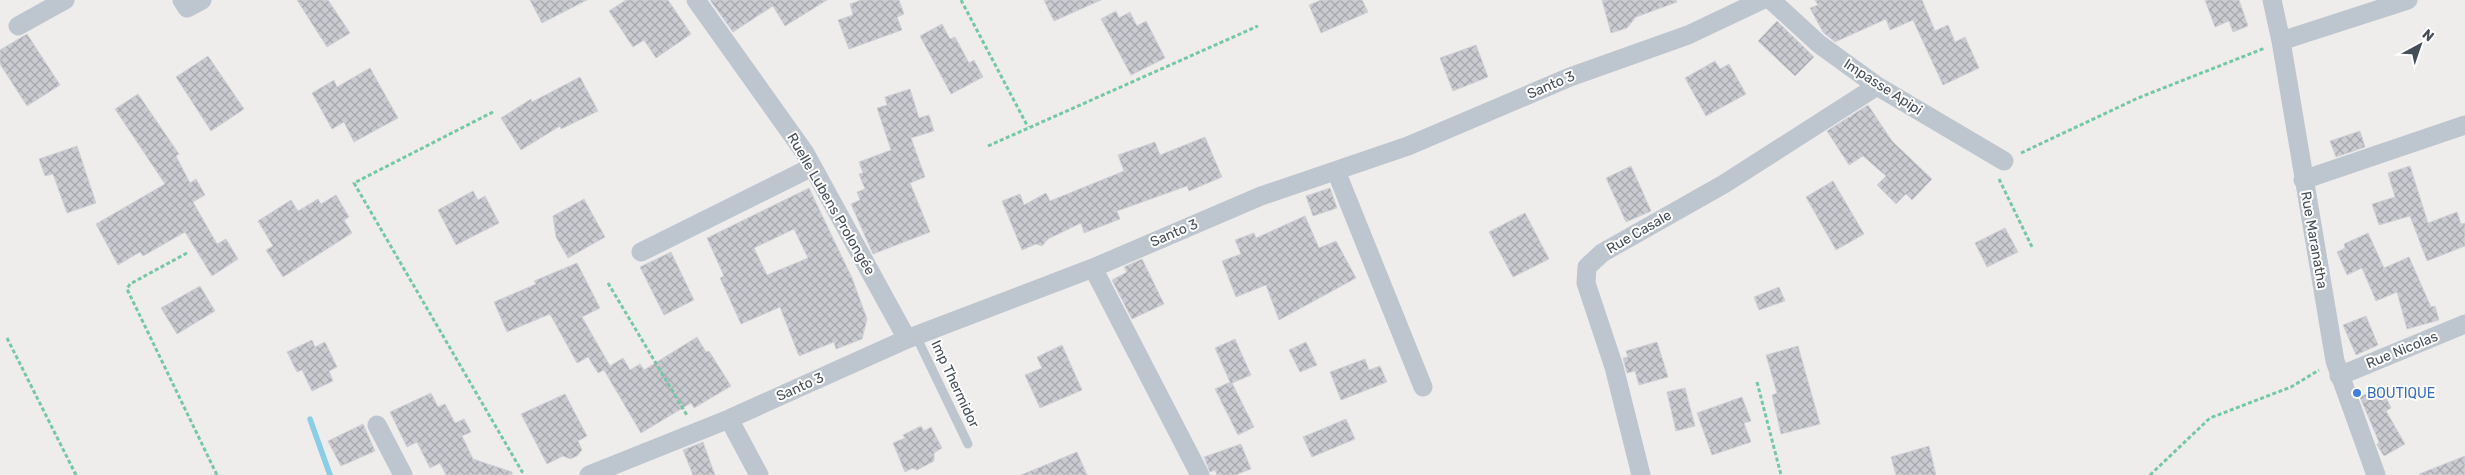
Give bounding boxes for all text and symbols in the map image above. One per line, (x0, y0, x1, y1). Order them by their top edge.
north arrow (2395, 20, 2445, 70)
text: N (2419, 26, 2437, 45)
street label: Impasse Apipi (1840, 55, 1926, 119)
street label: Santo 3 (1525, 67, 1577, 103)
street label: Ruelle Lubens Prolongée (783, 130, 879, 278)
street label: Rue Maranatha (2297, 190, 2331, 290)
street label: Rue Casale (1604, 207, 1675, 257)
street label: Santo 3 (1148, 215, 1200, 251)
street label: Rue Nicolas (2364, 328, 2440, 372)
street label: Imp Thermidor (927, 337, 983, 431)
street label: Santo 3 (774, 369, 826, 405)
place label: BOUTIQUE (2367, 385, 2435, 402)
marker: BOUTIQUE (2351, 387, 2363, 399)

